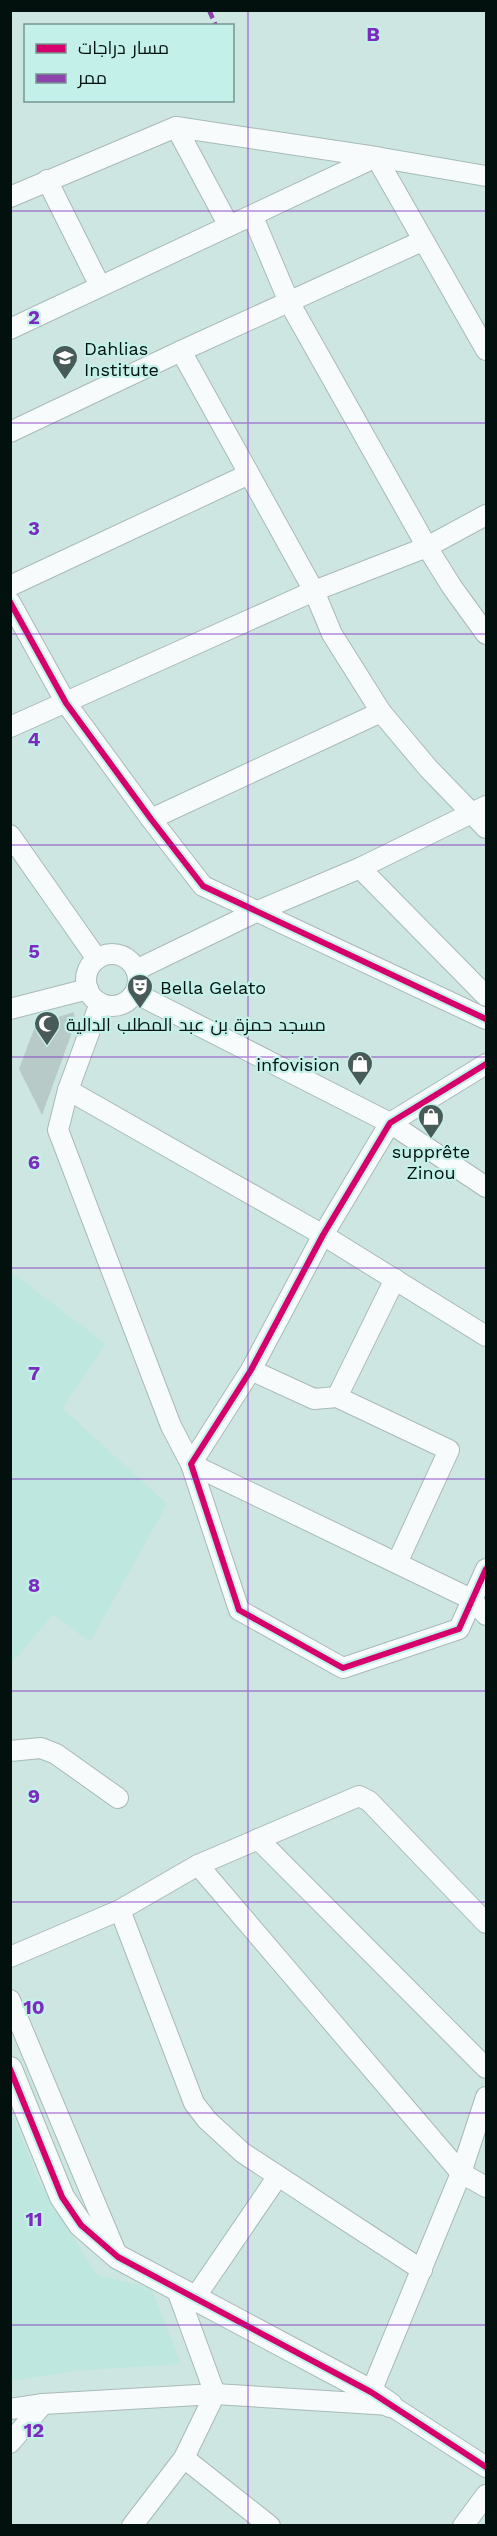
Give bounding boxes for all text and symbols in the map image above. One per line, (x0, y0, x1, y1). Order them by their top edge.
text: B (366, 22, 380, 46)
legend (24, 24, 234, 102)
text: مسار دراجات (78, 37, 169, 59)
text: ممر (77, 67, 107, 89)
text: 2 (28, 305, 40, 329)
place label: Dahlias Institute (84, 338, 159, 380)
school or university icon: Dahlias Institute (50, 343, 80, 381)
text: 3 (28, 516, 40, 540)
text: 4 (28, 727, 41, 751)
text: 5 (28, 939, 40, 963)
theatre icon: Bella Gelato (125, 972, 155, 1010)
place label: Bella Gelato (160, 977, 266, 998)
mosque icon: مسجد حمزة بن عبد المطلب الدالية (32, 1009, 62, 1047)
place label: مسجد حمزة بن عبد المطلب الدالية (66, 1014, 326, 1036)
shop icon: infovision (345, 1049, 375, 1087)
place label: infovision (256, 1054, 340, 1075)
shop icon: supprête Zinou (416, 1102, 446, 1140)
place label: supprête Zinou (392, 1141, 470, 1183)
text: 6 (28, 1150, 40, 1174)
text: 7 (28, 1361, 40, 1385)
text: 8 (28, 1573, 40, 1597)
text: 9 (28, 1784, 40, 1808)
text: 10 (23, 1995, 45, 2019)
text: 11 (25, 2207, 43, 2231)
text: 12 (24, 2418, 44, 2442)

